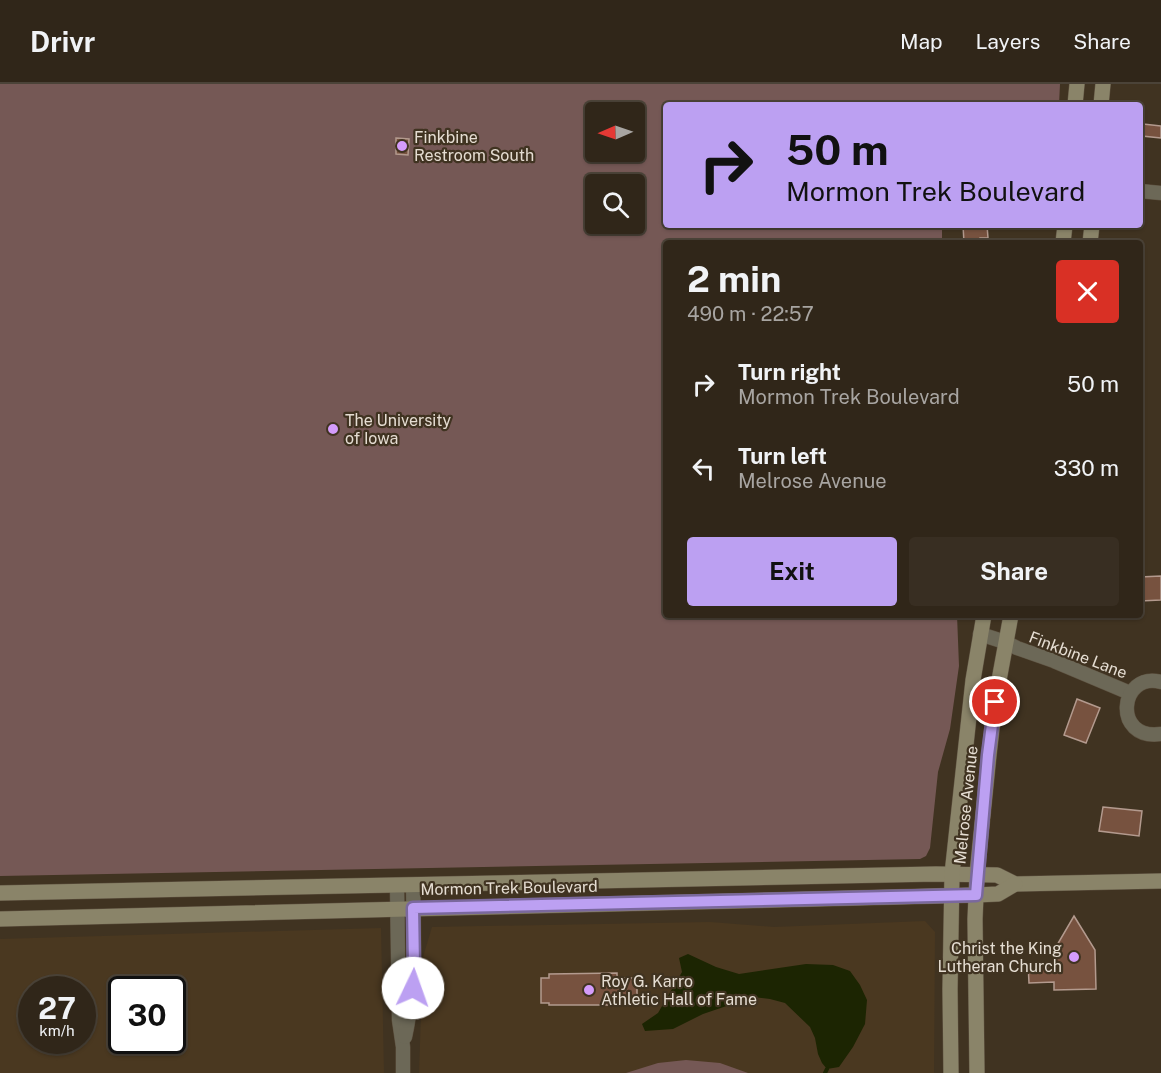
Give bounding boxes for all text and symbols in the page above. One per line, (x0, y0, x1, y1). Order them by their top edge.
text: Drivr (30, 25, 95, 58)
text: Map (900, 29, 943, 54)
text: Layers (976, 29, 1040, 54)
text: Share (1073, 29, 1131, 54)
north arrow (585, 102, 645, 162)
map controls (585, 102, 645, 234)
text: 50 m (786, 125, 889, 174)
icon: right (687, 126, 765, 204)
place label: Finkbine Restroom South (414, 128, 534, 165)
marker: Finkbine Restroom South (395, 139, 409, 153)
button: search (585, 174, 645, 234)
text: Mormon Trek Boulevard (786, 175, 1085, 207)
text: 2 min (687, 258, 781, 300)
button: close (1056, 260, 1119, 323)
text: 490 m · 22:57 (687, 302, 814, 326)
text: Turn right (738, 359, 841, 385)
icon: right (687, 368, 720, 401)
text: 50 m (1067, 371, 1119, 397)
text: Mormon Trek Boulevard (738, 385, 960, 409)
place label: The University of Iowa (345, 411, 451, 448)
marker: The University of Iowa (326, 422, 340, 436)
text: Turn left (738, 443, 827, 469)
icon: left (687, 452, 720, 485)
text: 330 m (1054, 455, 1119, 481)
text: Melrose Avenue (738, 469, 887, 493)
button: Exit (687, 537, 897, 606)
button: Share (909, 537, 1119, 606)
street label: Finkbine Lane (1026, 628, 1130, 682)
pin (969, 676, 1020, 727)
icon: arrive (978, 685, 1011, 718)
street label: Melrose Avenue (950, 745, 982, 865)
street label: Mormon Trek Boulevard (420, 877, 598, 899)
place label: Christ the King Lutheran Church (937, 939, 1062, 976)
marker: Christ the King Lutheran Church (1067, 950, 1081, 964)
position arrow (381, 956, 445, 1020)
place label: Roy G. Karro Athletic Hall of Fame (601, 972, 757, 1009)
speed limit sign: 30 (108, 976, 186, 1054)
marker: Roy G. Karro Athletic Hall of Fame (582, 983, 596, 997)
text: 27 (38, 990, 76, 1026)
text: km/h (39, 1022, 75, 1039)

